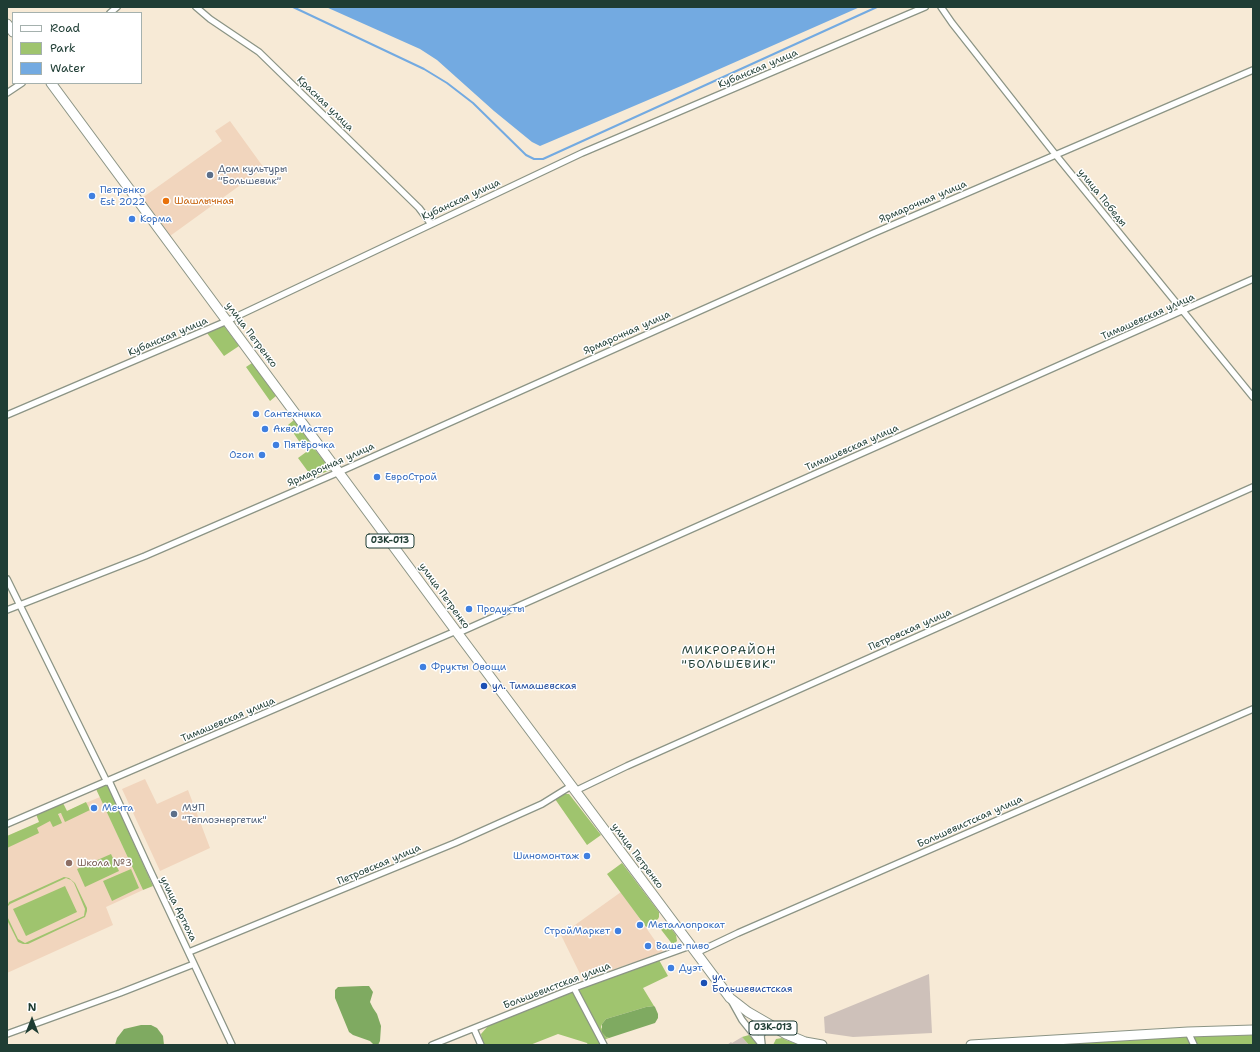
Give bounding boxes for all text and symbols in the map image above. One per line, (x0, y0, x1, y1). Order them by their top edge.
legend (12, 12, 142, 84)
text: Road (50, 20, 80, 36)
text: Park (50, 40, 76, 56)
street label: Кубанская улица (716, 47, 800, 91)
text: Water (50, 60, 85, 76)
street label: Красная улица (294, 74, 356, 134)
place label: Дом культуры "Большевик" (218, 163, 287, 186)
street label: улица Победы (1075, 167, 1129, 229)
marker: Дом культуры "Большевик" (205, 170, 215, 180)
street label: Кубанская улица (420, 177, 502, 223)
street label: Ярмарочная улица (877, 178, 969, 226)
place label: Петренко Est 2022 (100, 184, 145, 208)
marker: Петренко Est 2022 (87, 191, 97, 201)
place label: Шашлычная (174, 195, 234, 207)
marker: Шашлычная (161, 196, 171, 206)
place label: Корма (140, 213, 172, 225)
marker: Корма (127, 214, 137, 224)
street label: Тимашевская улица (1100, 291, 1196, 343)
street label: улица Петренко (222, 300, 280, 370)
street label: Ярмарочная улица (582, 308, 672, 358)
street label: Кубанская улица (126, 315, 210, 359)
place label: Сантехника (264, 408, 322, 420)
marker: Сантехника (251, 409, 261, 419)
street label: Тимашевская улица (804, 422, 900, 474)
place label: АкваМастер (273, 423, 334, 435)
marker: АкваМастер (260, 424, 270, 434)
place label: Пятёрочка (284, 439, 335, 451)
marker: Пятёрочка (271, 440, 281, 450)
street label: Ярмарочная улица (286, 440, 376, 490)
place label: Ozon (229, 449, 254, 461)
marker: Ozon (257, 450, 267, 460)
place label: ЕвроСтрой (385, 471, 437, 483)
marker: ЕвроСтрой (372, 472, 382, 482)
road number: 03К-013 (366, 534, 414, 548)
street label: улица Петренко (416, 561, 472, 631)
place label: Продукты (477, 603, 525, 615)
marker: Продукты (464, 604, 474, 614)
street label: Петровская улица (867, 606, 953, 654)
district label: МИКРОРАЙОН "БОЛЬШЕВИК" (681, 644, 777, 672)
place label: Фрукты Овощи (431, 661, 506, 673)
marker: Фрукты Овощи (418, 662, 428, 672)
place label: ул. Тимашевская (492, 680, 577, 692)
marker: ул. Тимашевская (479, 681, 489, 691)
street label: Тимашевская улица (179, 695, 277, 745)
street label: Большевистская улица (915, 793, 1025, 851)
place label: Мечта (102, 802, 133, 814)
place label: МУП "Теплоэнергетик" (182, 802, 267, 826)
marker: Мечта (89, 803, 99, 813)
marker: МУП "Теплоэнергетик" (169, 809, 179, 819)
street label: улица Петренко (608, 821, 666, 891)
street label: Петровская улица (336, 842, 422, 888)
place label: Шиномонтаж (513, 850, 579, 862)
marker: Шиномонтаж (582, 851, 592, 861)
place label: Школа №3 (77, 857, 132, 869)
marker: Школа №3 (64, 858, 74, 868)
street label: улица Артюха (157, 874, 199, 944)
place label: Металлопрокат (648, 919, 725, 931)
marker: Металлопрокат (635, 920, 645, 930)
place label: СтройМаркет (544, 925, 610, 937)
marker: СтройМаркет (613, 926, 623, 936)
place label: Ваше пиво (656, 940, 709, 952)
marker: Ваше пиво (643, 941, 653, 951)
street label: Большевистская улица (502, 960, 612, 1012)
place label: Дуэт (679, 962, 702, 974)
marker: Дуэт (666, 963, 676, 973)
place label: ул. Большевистская (712, 971, 792, 994)
marker: ул. Большевистская (699, 978, 709, 988)
north arrow (12, 1000, 52, 1040)
text: N (28, 1000, 36, 1015)
road number: 03К-013 (749, 1021, 797, 1035)

